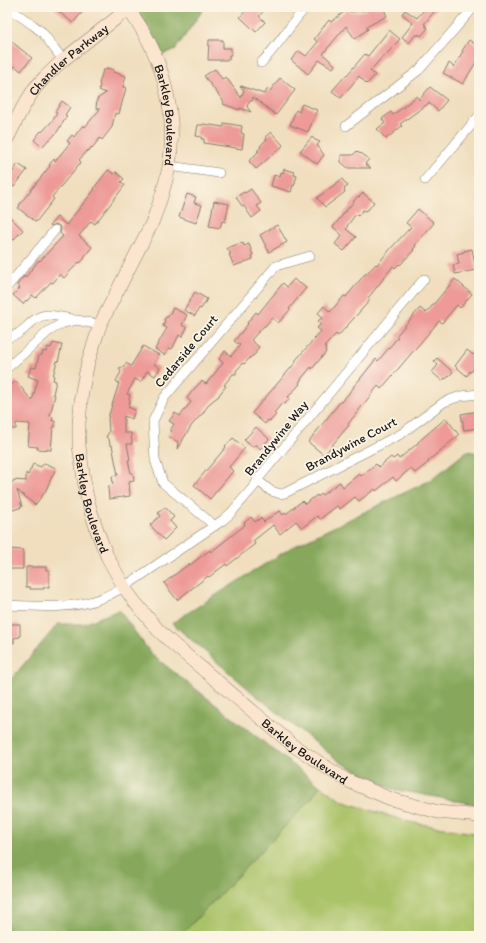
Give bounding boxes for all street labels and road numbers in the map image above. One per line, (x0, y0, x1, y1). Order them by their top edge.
street label: Chandler Parkway (25, 20, 111, 98)
street label: Barkley Boulevard (152, 62, 179, 167)
street label: Cedarside Court (151, 311, 221, 390)
street label: Brandywine Way (241, 397, 311, 479)
street label: Brandywine Court (303, 414, 399, 474)
street label: Barkley Boulevard (73, 452, 113, 555)
street label: Barkley Boulevard (259, 715, 351, 787)

